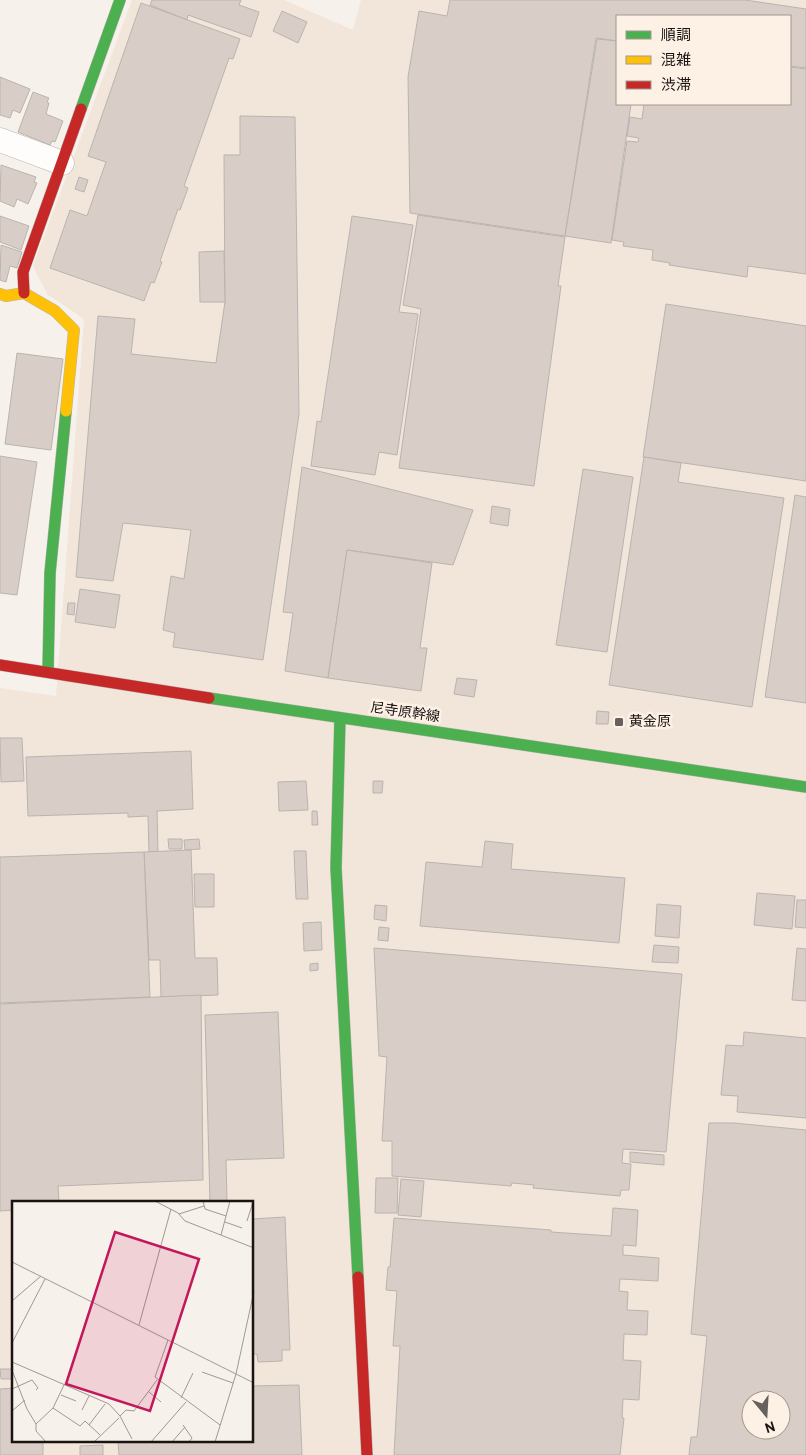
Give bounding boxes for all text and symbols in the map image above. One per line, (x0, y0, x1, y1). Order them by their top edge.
legend (616, 15, 791, 105)
text: 順調 (661, 27, 691, 46)
text: 混雑 (661, 52, 691, 71)
text: 渋滞 (661, 77, 691, 96)
street label: 尼寺原幹線 (369, 700, 441, 726)
place label: 黄金原 (629, 714, 671, 731)
marker: 黄金原 (613, 716, 625, 728)
inset map (12, 1201, 254, 1442)
north arrow (741, 1390, 791, 1440)
text: N (762, 1416, 777, 1436)

